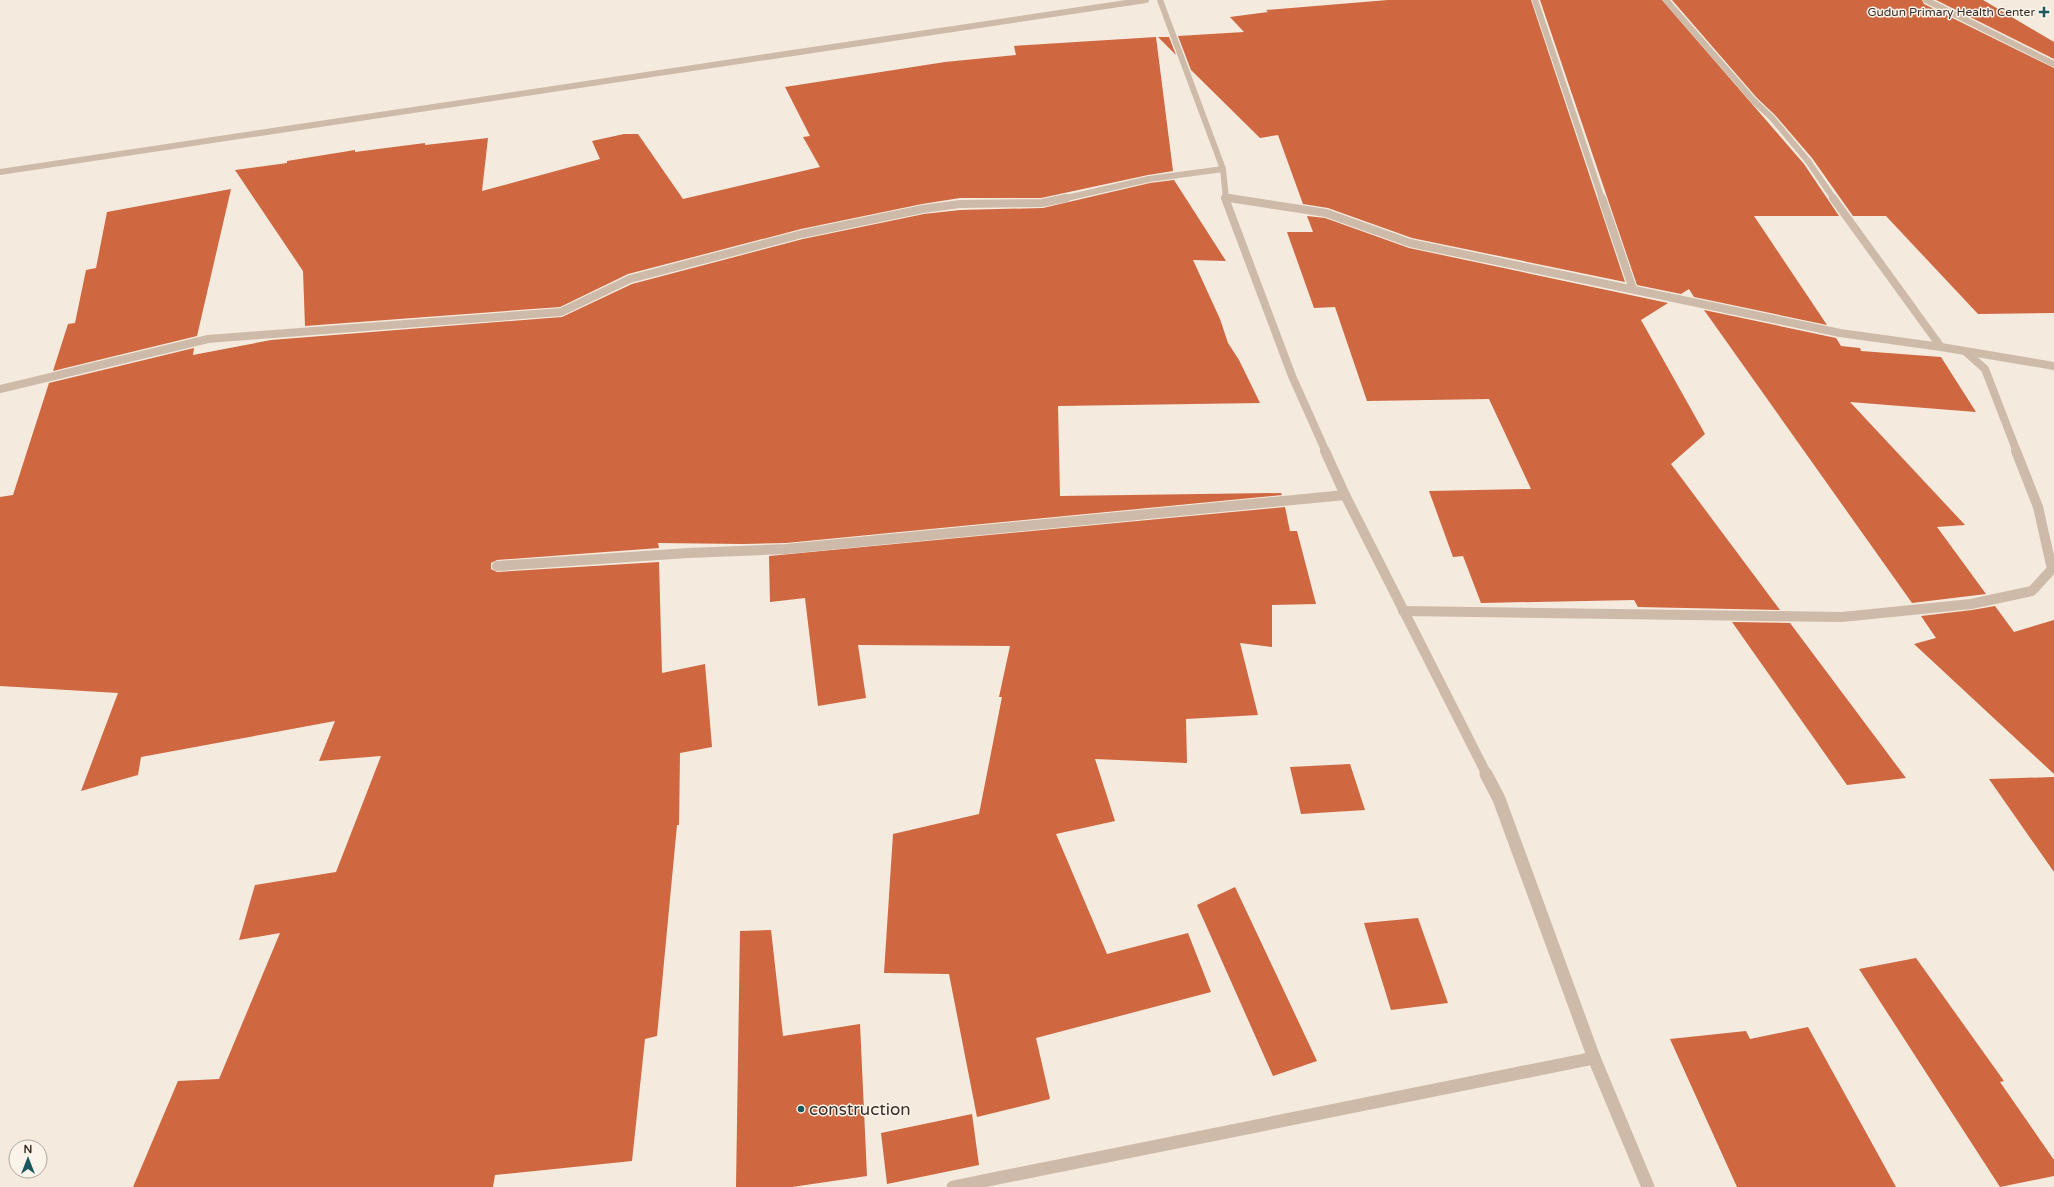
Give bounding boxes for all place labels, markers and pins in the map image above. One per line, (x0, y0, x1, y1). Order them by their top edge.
place label: Gudun Primary Health Center (1867, 5, 2035, 19)
marker: Gudun Primary Health Center (2038, 6, 2050, 18)
place label: construction (809, 1099, 911, 1120)
marker: construction (796, 1104, 806, 1114)

